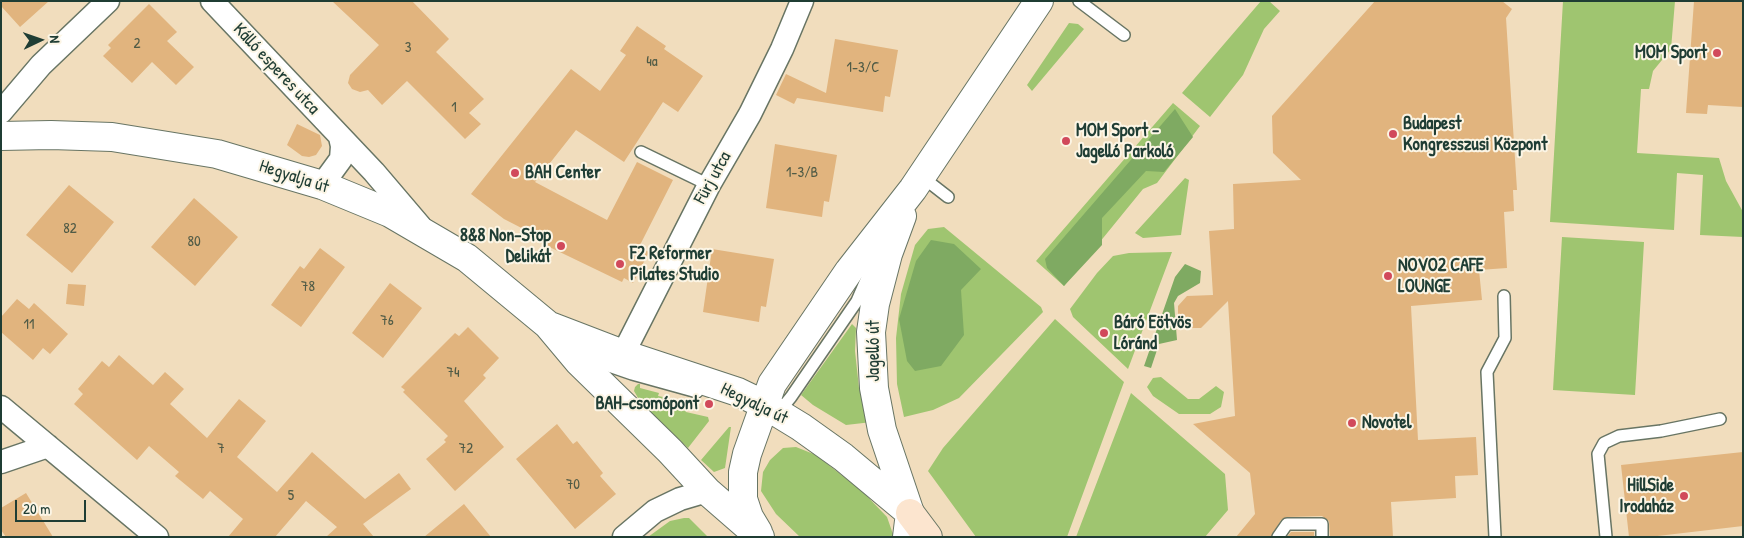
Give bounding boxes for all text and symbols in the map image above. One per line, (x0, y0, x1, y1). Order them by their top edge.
north arrow (15, 15, 65, 65)
street label: Kálló esperes utca (228, 19, 324, 119)
text: N (46, 35, 65, 43)
house number: 2 (133, 35, 141, 53)
house number: 3 (405, 39, 411, 57)
place label: MOM Sport (1635, 42, 1707, 64)
marker: MOM Sport (1711, 47, 1723, 59)
house number: 4a (646, 53, 658, 71)
house number: 1-3/C (847, 59, 879, 77)
house number: 1 (451, 99, 457, 117)
place label: Budapest Kongresszusi Központ (1403, 113, 1547, 156)
place label: MOM Sport - Jagelló Parkoló (1076, 120, 1173, 162)
marker: Budapest Kongresszusi Központ (1387, 128, 1399, 140)
marker: MOM Sport - Jagelló Parkoló (1060, 135, 1072, 147)
street label: Fürj utca (690, 148, 736, 208)
street label: Hegyalja út (256, 156, 332, 198)
place label: BAH Center (525, 162, 601, 184)
house number: 1-3/B (786, 164, 818, 182)
marker: BAH Center (509, 167, 521, 179)
house number: 82 (63, 220, 77, 238)
place label: 8&8 Non-Stop Delikát (460, 225, 551, 268)
house number: 80 (187, 233, 201, 251)
marker: 8&8 Non-Stop Delikát (555, 240, 567, 252)
place label: F2 Reformer Pilates Studio (630, 243, 719, 286)
place label: NOVO2 CAFE LOUNGE (1398, 255, 1484, 298)
marker: F2 Reformer Pilates Studio (614, 258, 626, 270)
marker: NOVO2 CAFE LOUNGE (1382, 270, 1394, 282)
house number: 78 (301, 278, 315, 296)
house number: 76 (380, 312, 394, 330)
place label: Báró Eötvös Lóránd (1114, 312, 1191, 354)
house number: 11 (24, 316, 34, 334)
street label: Jagelló út (863, 320, 885, 382)
marker: Báró Eötvös Lóránd (1098, 327, 1110, 339)
house number: 74 (446, 364, 460, 382)
street label: Hegyalja út (717, 379, 791, 429)
place label: BAH-csomópont (595, 393, 699, 415)
marker: BAH-csomópont (703, 398, 715, 410)
place label: Novotel (1362, 412, 1411, 434)
marker: Novotel (1346, 417, 1358, 429)
house number: 7 (217, 440, 225, 458)
house number: 72 (459, 440, 473, 458)
place label: HillSide Irodaház (1619, 475, 1674, 518)
house number: 70 (566, 476, 580, 494)
house number: 5 (288, 487, 294, 505)
scale bar (18, 490, 89, 522)
marker: HillSide Irodaház (1678, 490, 1690, 502)
text: 20 m (23, 498, 50, 519)

